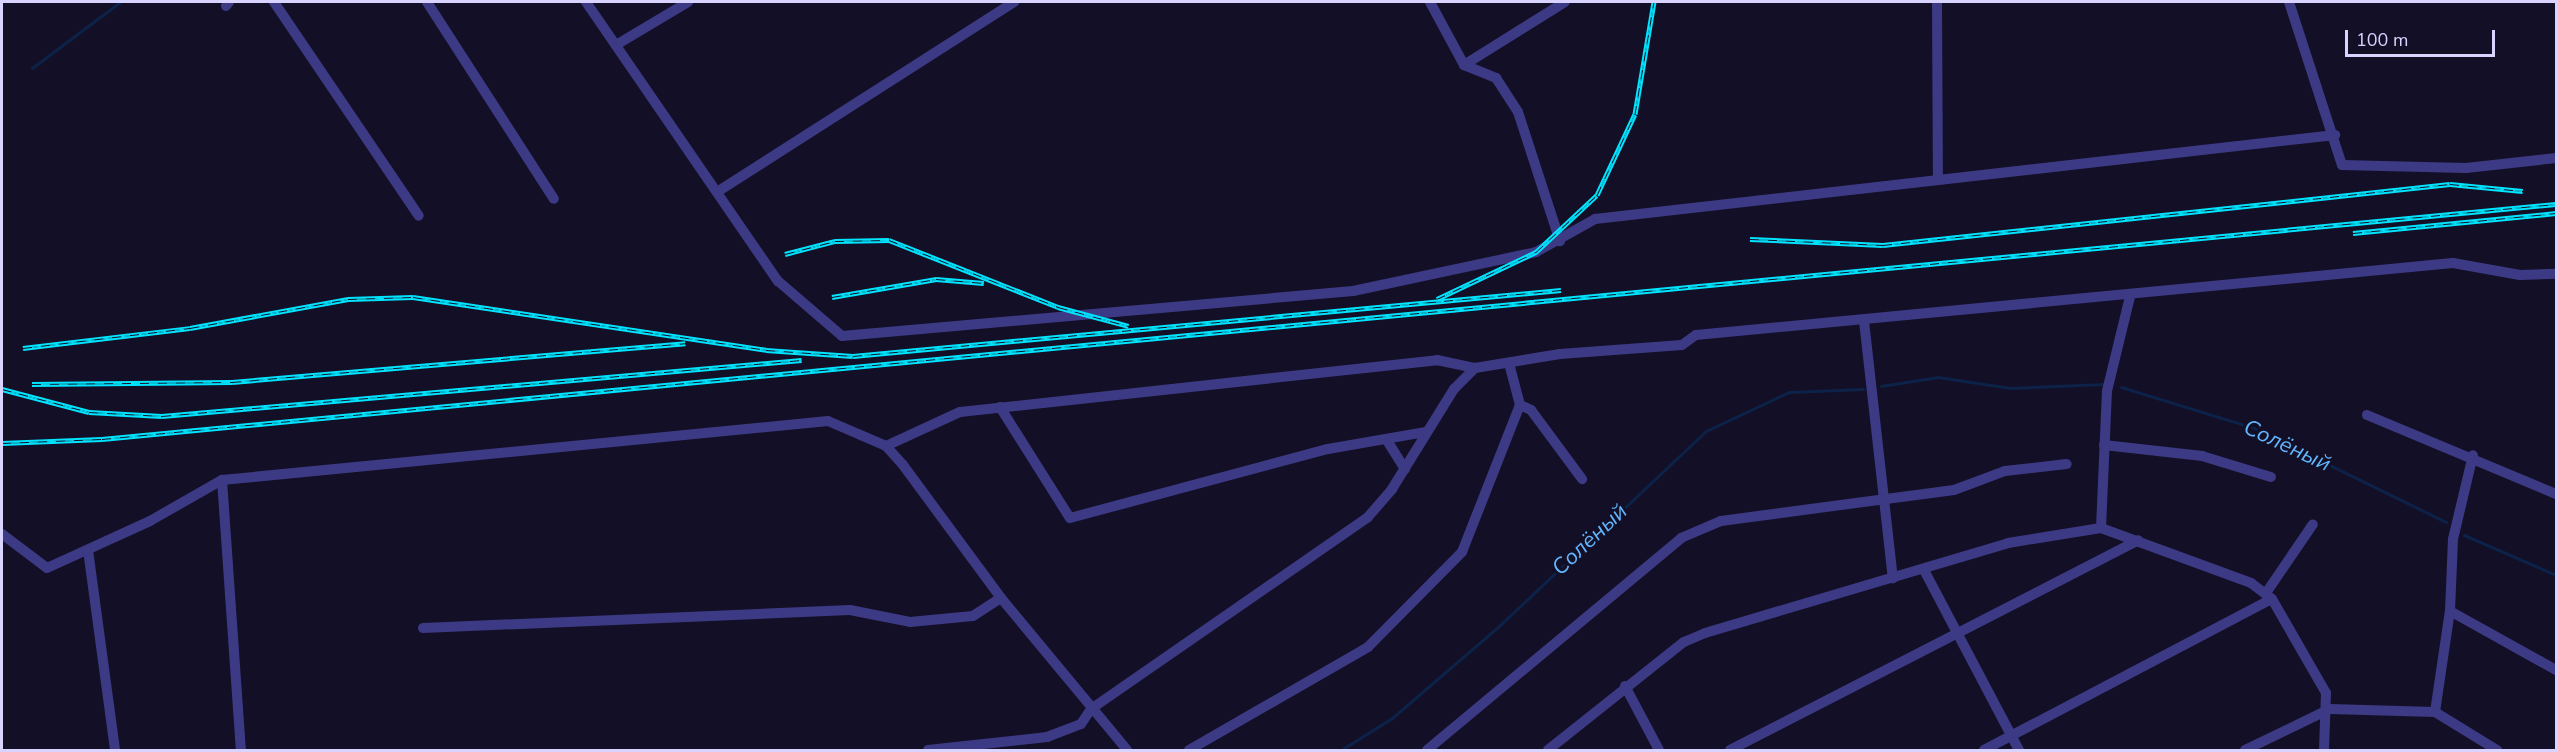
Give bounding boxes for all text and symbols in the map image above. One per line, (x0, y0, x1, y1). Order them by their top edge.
scale bar (2348, 18, 2498, 56)
text: 100 m (2356, 28, 2408, 52)
water label: Солёный (2239, 414, 2335, 478)
water label: Солёный (1547, 499, 1633, 581)

